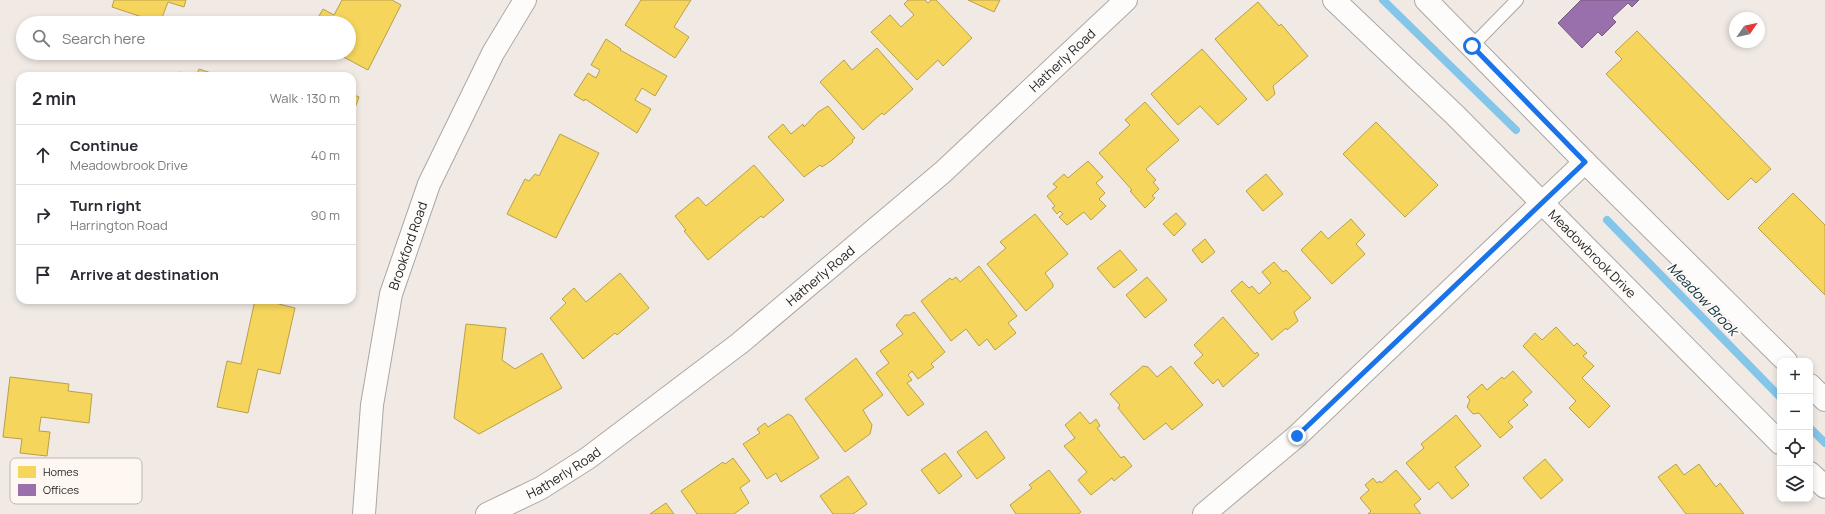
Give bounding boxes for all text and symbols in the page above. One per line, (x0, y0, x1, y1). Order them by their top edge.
north arrow (1729, 12, 1765, 48)
search box (16, 16, 356, 60)
street label: Hatherly Road (1025, 25, 1099, 96)
icon: search (30, 27, 52, 49)
text: Search here (62, 28, 145, 49)
route start (1463, 37, 1481, 55)
text: 2 min (32, 87, 76, 110)
text: Walk · 130 m (270, 89, 340, 107)
text: Continue (70, 135, 138, 156)
icon: ahead (32, 144, 54, 166)
text: 40 m (311, 146, 340, 164)
text: Meadowbrook Drive (70, 156, 188, 174)
text: Turn right (70, 195, 141, 216)
street label: Brookford Road (384, 199, 431, 292)
icon: right (32, 204, 54, 226)
street label: Meadowbrook Drive (1544, 205, 1640, 302)
text: 90 m (310, 206, 340, 224)
text: Harrington Road (70, 216, 168, 234)
street label: Hatherly Road (782, 241, 858, 310)
water label: Meadow Brook (1664, 258, 1744, 341)
icon: arrive (32, 264, 54, 286)
text: Arrive at destination (70, 264, 219, 285)
map controls (1777, 358, 1813, 502)
button: + (1777, 358, 1813, 394)
button: − (1777, 394, 1813, 430)
route end (1288, 427, 1306, 445)
button: locate (1777, 430, 1813, 466)
street label: Hatherly Road (523, 443, 604, 503)
legend (10, 458, 142, 504)
text: Homes (43, 464, 79, 479)
button: layers (1777, 466, 1813, 502)
text: Offices (43, 482, 79, 497)

